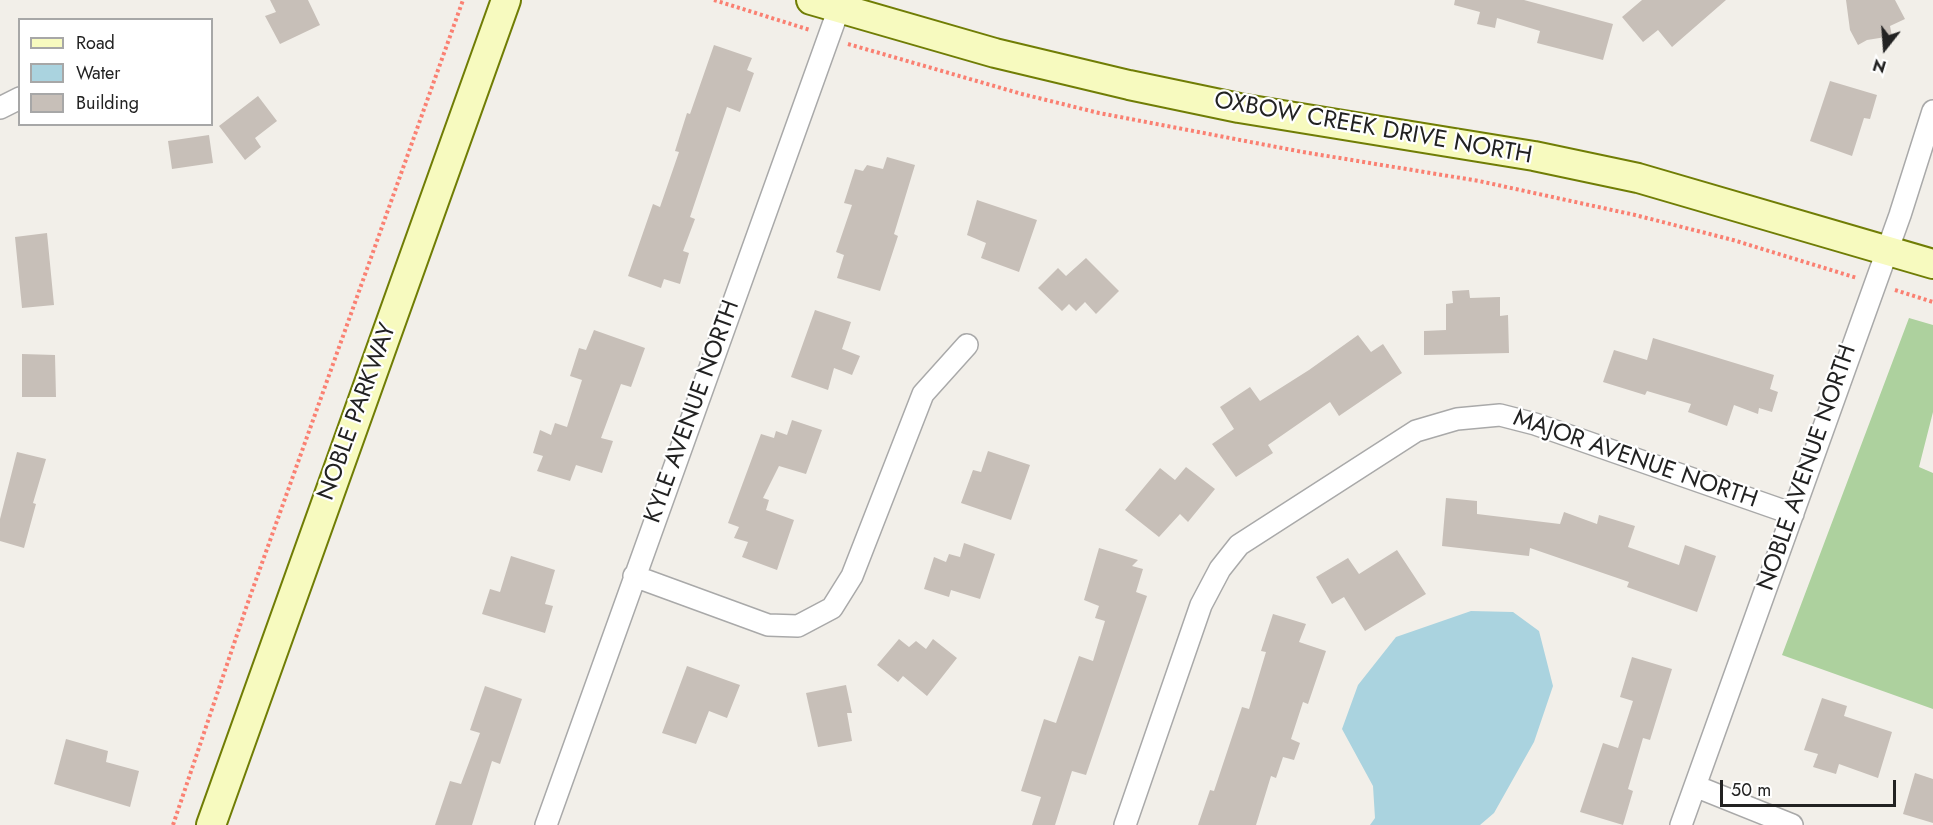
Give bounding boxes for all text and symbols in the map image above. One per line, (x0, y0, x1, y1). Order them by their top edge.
legend (18, 18, 213, 126)
north arrow (1855, 18, 1915, 78)
text: Road (76, 30, 115, 56)
text: N (1870, 53, 1889, 79)
text: Water (76, 60, 120, 86)
street label: OXBOW CREEK DRIVE NORTH (1212, 87, 1534, 171)
text: Building (76, 90, 139, 116)
street label: KYLE AVENUE NORTH (639, 297, 747, 527)
street label: NOBLE PARKWAY (313, 320, 403, 504)
street label: NOBLE AVENUE NORTH (1752, 341, 1864, 595)
street label: MAJOR AVENUE NORTH (1509, 405, 1761, 515)
scale bar (1723, 768, 1898, 806)
text: 50 m (1731, 777, 1771, 803)

